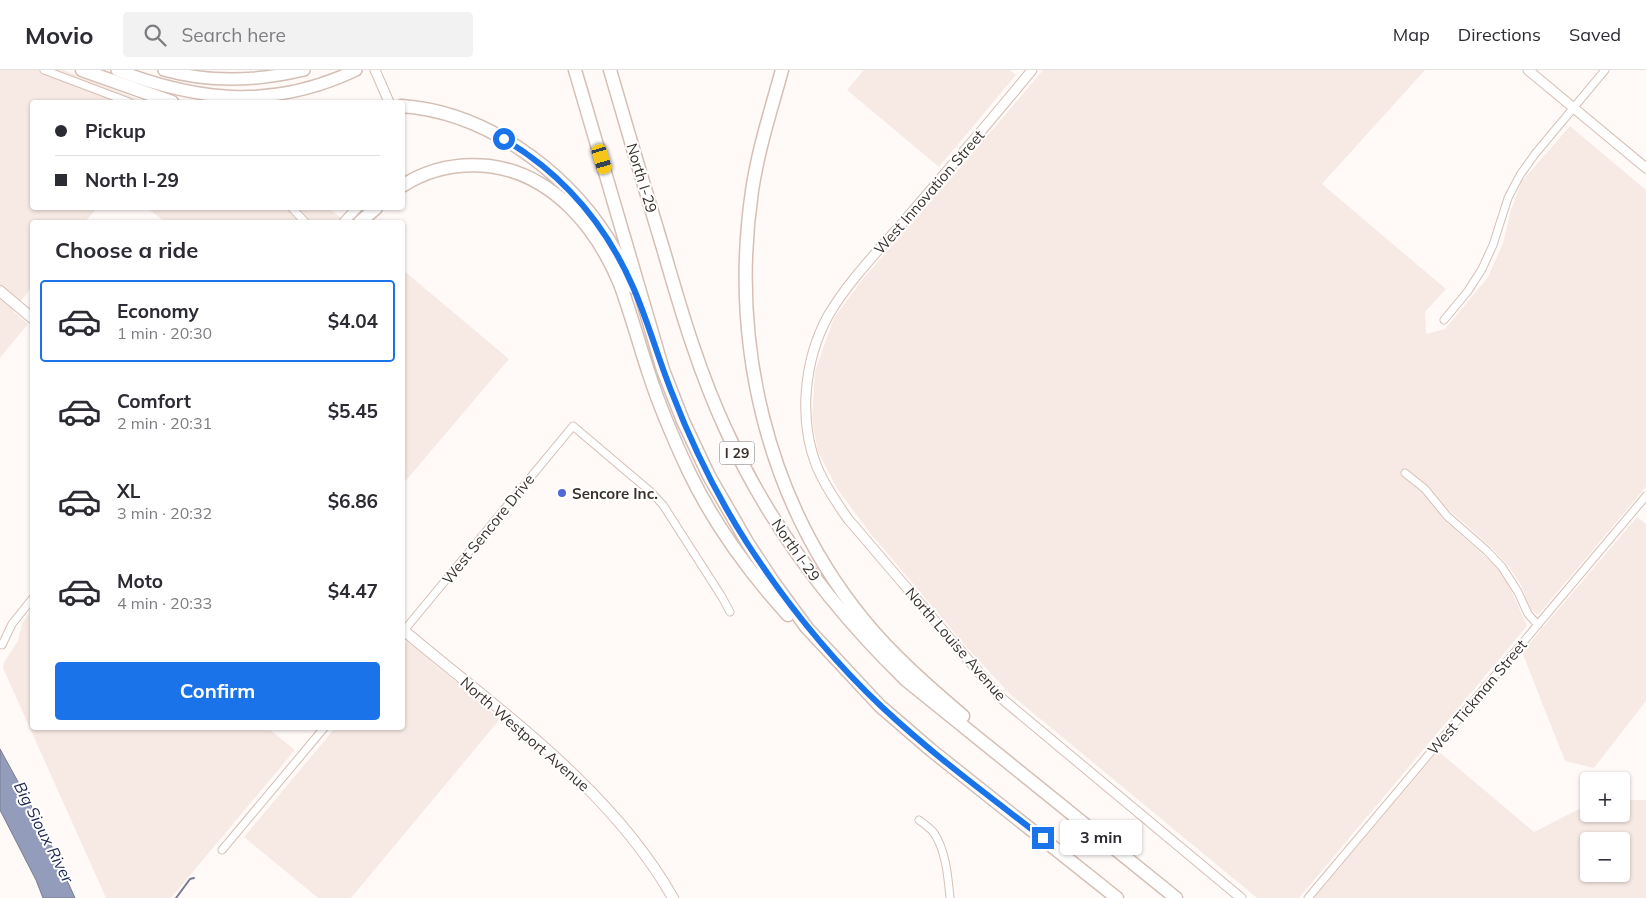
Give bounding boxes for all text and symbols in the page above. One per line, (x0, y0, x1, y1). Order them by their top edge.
search box (123, 12, 473, 57)
text: Movio (25, 20, 93, 50)
icon: search (141, 21, 169, 49)
text: Search here (181, 23, 286, 47)
text: Map (1393, 23, 1430, 46)
text: Directions (1458, 23, 1541, 46)
text: Saved (1569, 23, 1621, 46)
text: Pickup (85, 119, 146, 143)
street label: West Innovation Street (870, 126, 988, 258)
route start (493, 128, 515, 150)
street label: North I-29 (622, 141, 662, 215)
car (590, 142, 613, 176)
text: North I-29 (85, 168, 179, 192)
text: Choose a ride (55, 236, 198, 264)
icon: car (57, 299, 102, 344)
text: Economy (117, 299, 199, 323)
text: $4.04 (328, 309, 378, 333)
text: 1 min · 20:30 (117, 323, 212, 343)
icon: car (57, 389, 102, 434)
text: Comfort (117, 389, 191, 413)
text: $5.45 (328, 399, 378, 423)
text: 2 min · 20:31 (117, 413, 212, 433)
road number: I 29 (720, 442, 754, 464)
street label: West Sencore Drive (438, 470, 538, 588)
icon: car (57, 479, 102, 524)
text: XL (117, 479, 140, 503)
place label: Sencore Inc. (572, 484, 658, 503)
marker: Sencore Inc. (556, 487, 568, 499)
text: $6.86 (328, 489, 378, 513)
text: 3 min · 20:32 (117, 503, 212, 523)
street label: North I-29 (768, 515, 824, 585)
icon: car (57, 569, 102, 614)
text: Moto (117, 569, 163, 593)
text: $4.47 (328, 579, 378, 603)
street label: North Louise Avenue (902, 583, 1010, 705)
text: 4 min · 20:33 (117, 593, 212, 613)
street label: West Tickman Street (1423, 635, 1531, 759)
button: Confirm (55, 662, 380, 720)
street label: North Westport Avenue (457, 673, 593, 795)
map controls (1580, 772, 1630, 882)
button: + (1580, 772, 1630, 822)
water label: Big Sioux River (10, 778, 79, 887)
callout: 3 min (1060, 820, 1143, 856)
route end (1032, 827, 1054, 849)
text: 3 min (1080, 827, 1122, 847)
button: − (1580, 832, 1630, 882)

